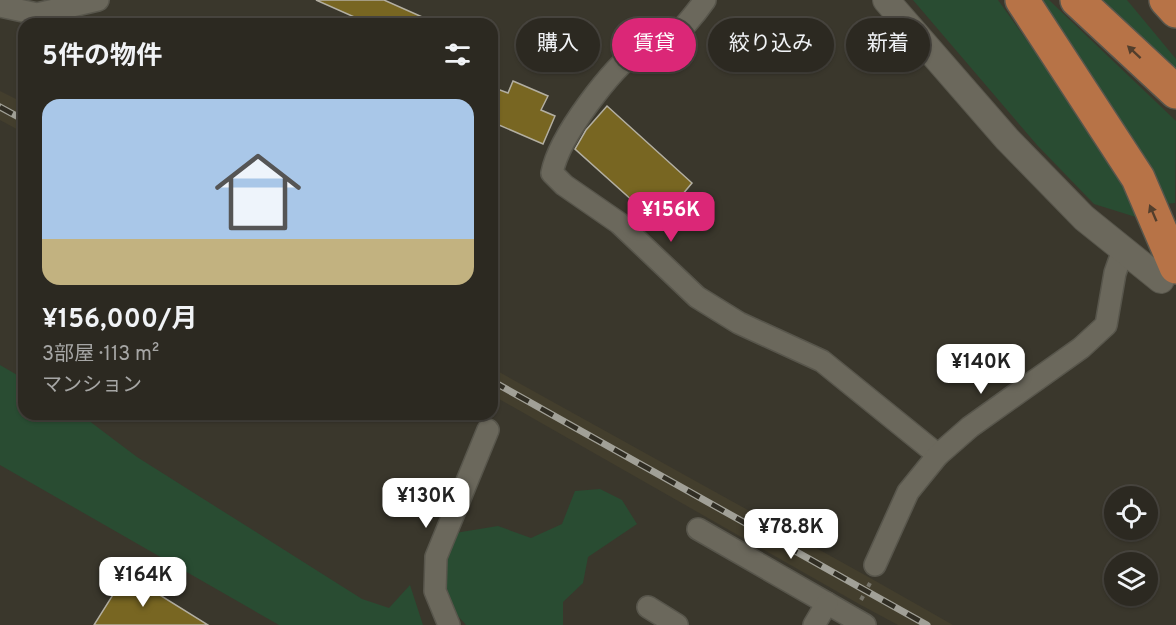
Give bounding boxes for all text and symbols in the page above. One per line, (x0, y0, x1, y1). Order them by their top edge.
chip: 購入 (516, 18, 600, 72)
chip: 賃貸 (612, 18, 696, 72)
chip: 絞り込み (708, 18, 834, 72)
chip: 新着 (846, 18, 930, 72)
icon: filters (441, 38, 474, 71)
text: 5件の物件 (42, 41, 162, 74)
one-way arrow (1126, 45, 1141, 59)
icon: home (204, 138, 312, 246)
pin: ¥156K (629, 192, 713, 243)
text: ¥156K (642, 198, 700, 224)
one-way arrow (1148, 204, 1158, 222)
text: ¥156,000/月 (42, 304, 198, 337)
text: 3部屋 · 113 m² (42, 342, 159, 368)
pin: ¥140K (939, 344, 1023, 395)
text: ¥140K (951, 350, 1011, 376)
text: マンション (42, 373, 142, 399)
pin: ¥130K (384, 478, 468, 529)
text: ¥130K (396, 484, 456, 510)
map controls (1104, 486, 1158, 606)
button: locate (1104, 486, 1158, 540)
pin: ¥78.8K (742, 509, 840, 560)
text: ¥78.8K (758, 515, 824, 541)
button: layers (1104, 552, 1158, 606)
pin: ¥164K (101, 557, 185, 608)
text: ¥164K (113, 563, 173, 589)

